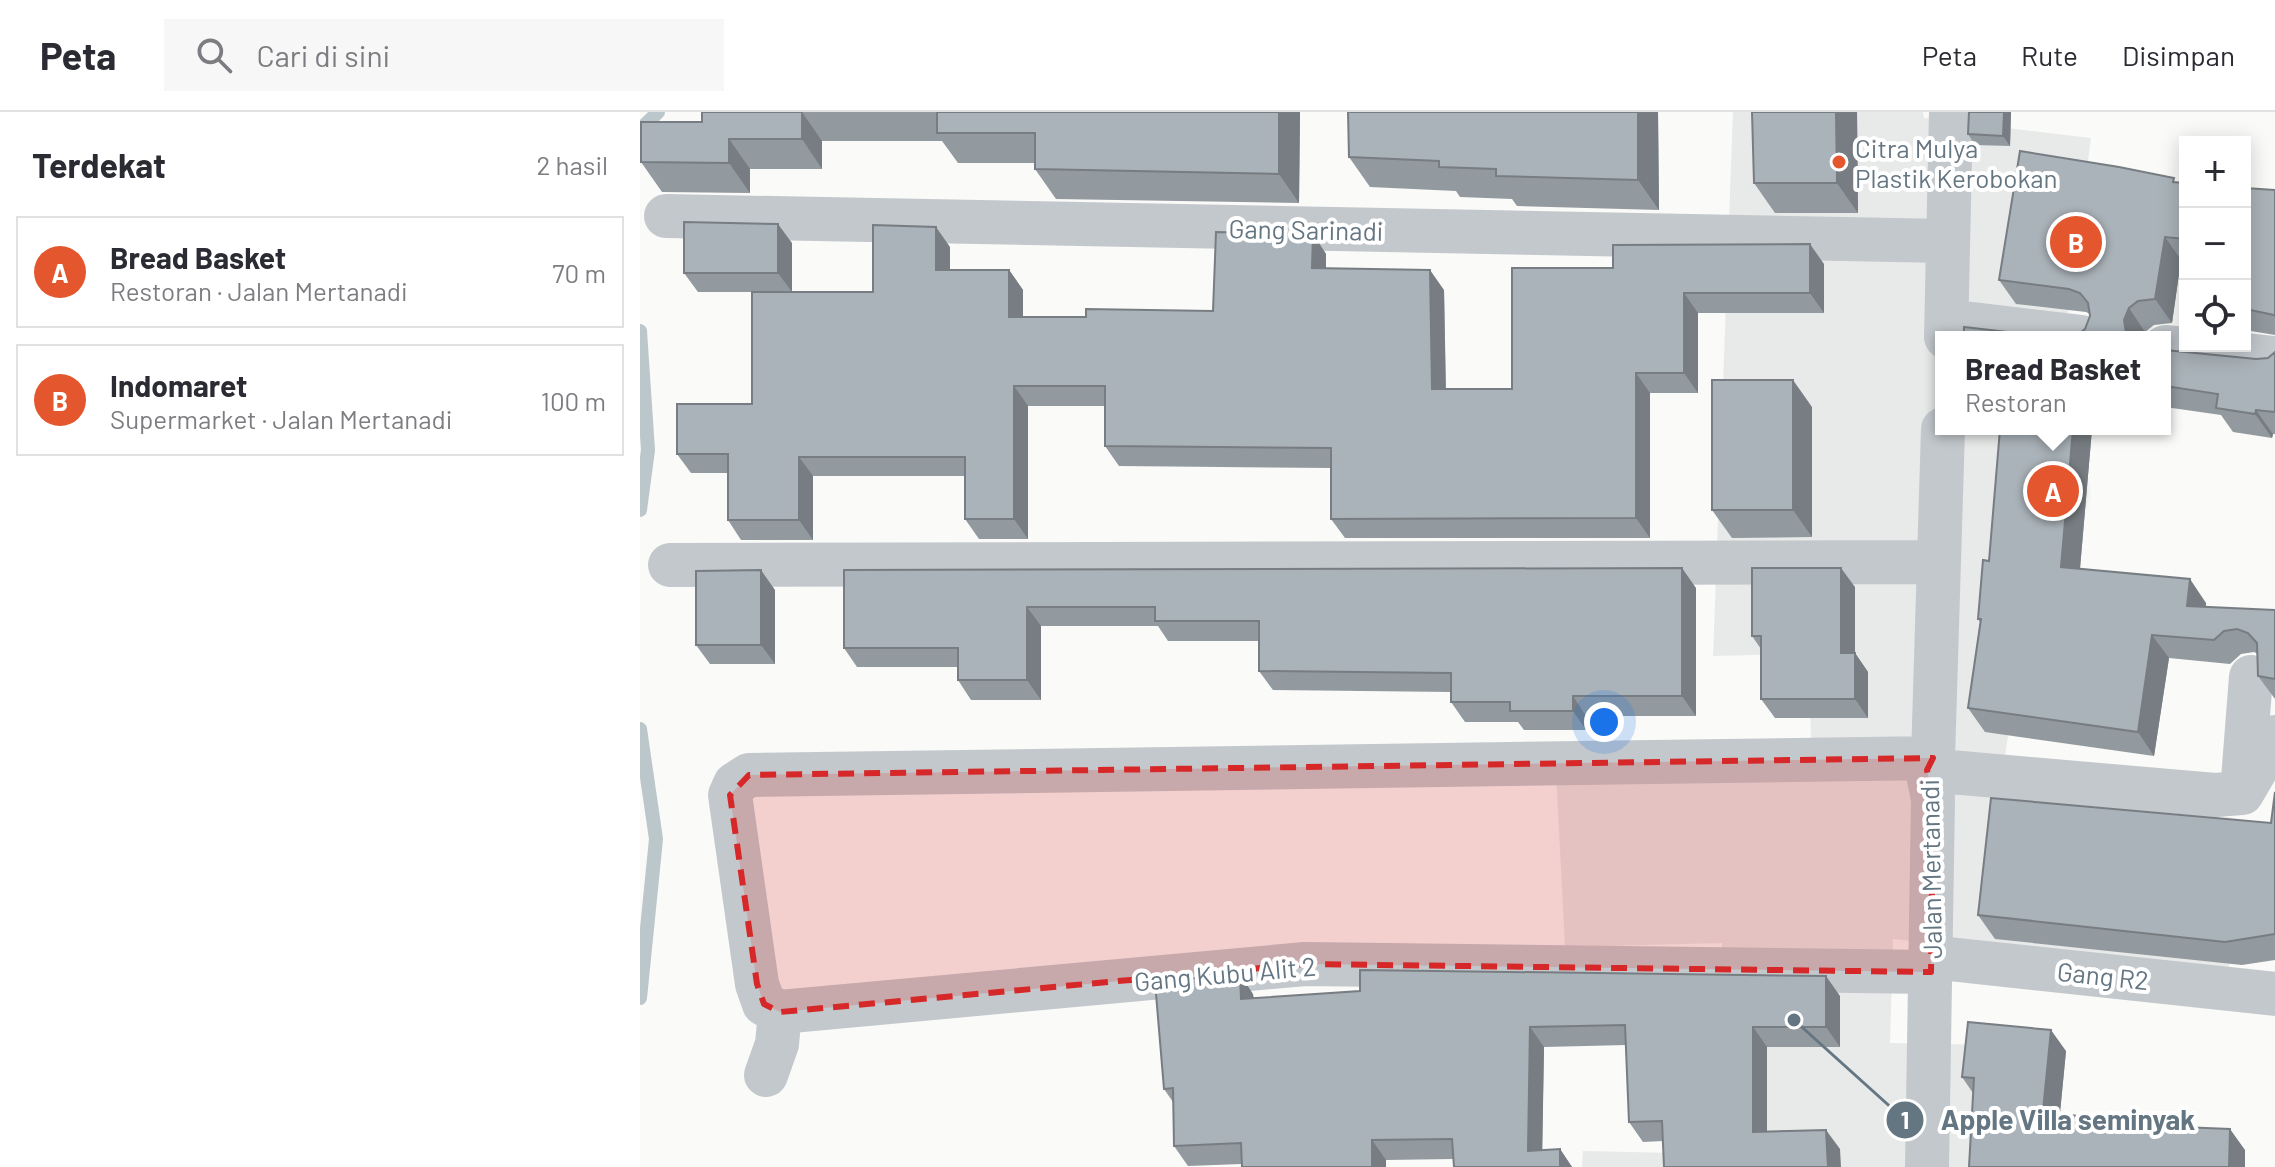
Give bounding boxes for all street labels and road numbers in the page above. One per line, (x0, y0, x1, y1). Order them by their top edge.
street label: Gang Sarinadi (1228, 212, 1384, 246)
street label: Jalan Mertanadi (1913, 779, 1947, 959)
street label: Gang Kubu Alit 2 (1133, 950, 1317, 996)
street label: Gang R2 (2056, 955, 2150, 995)

